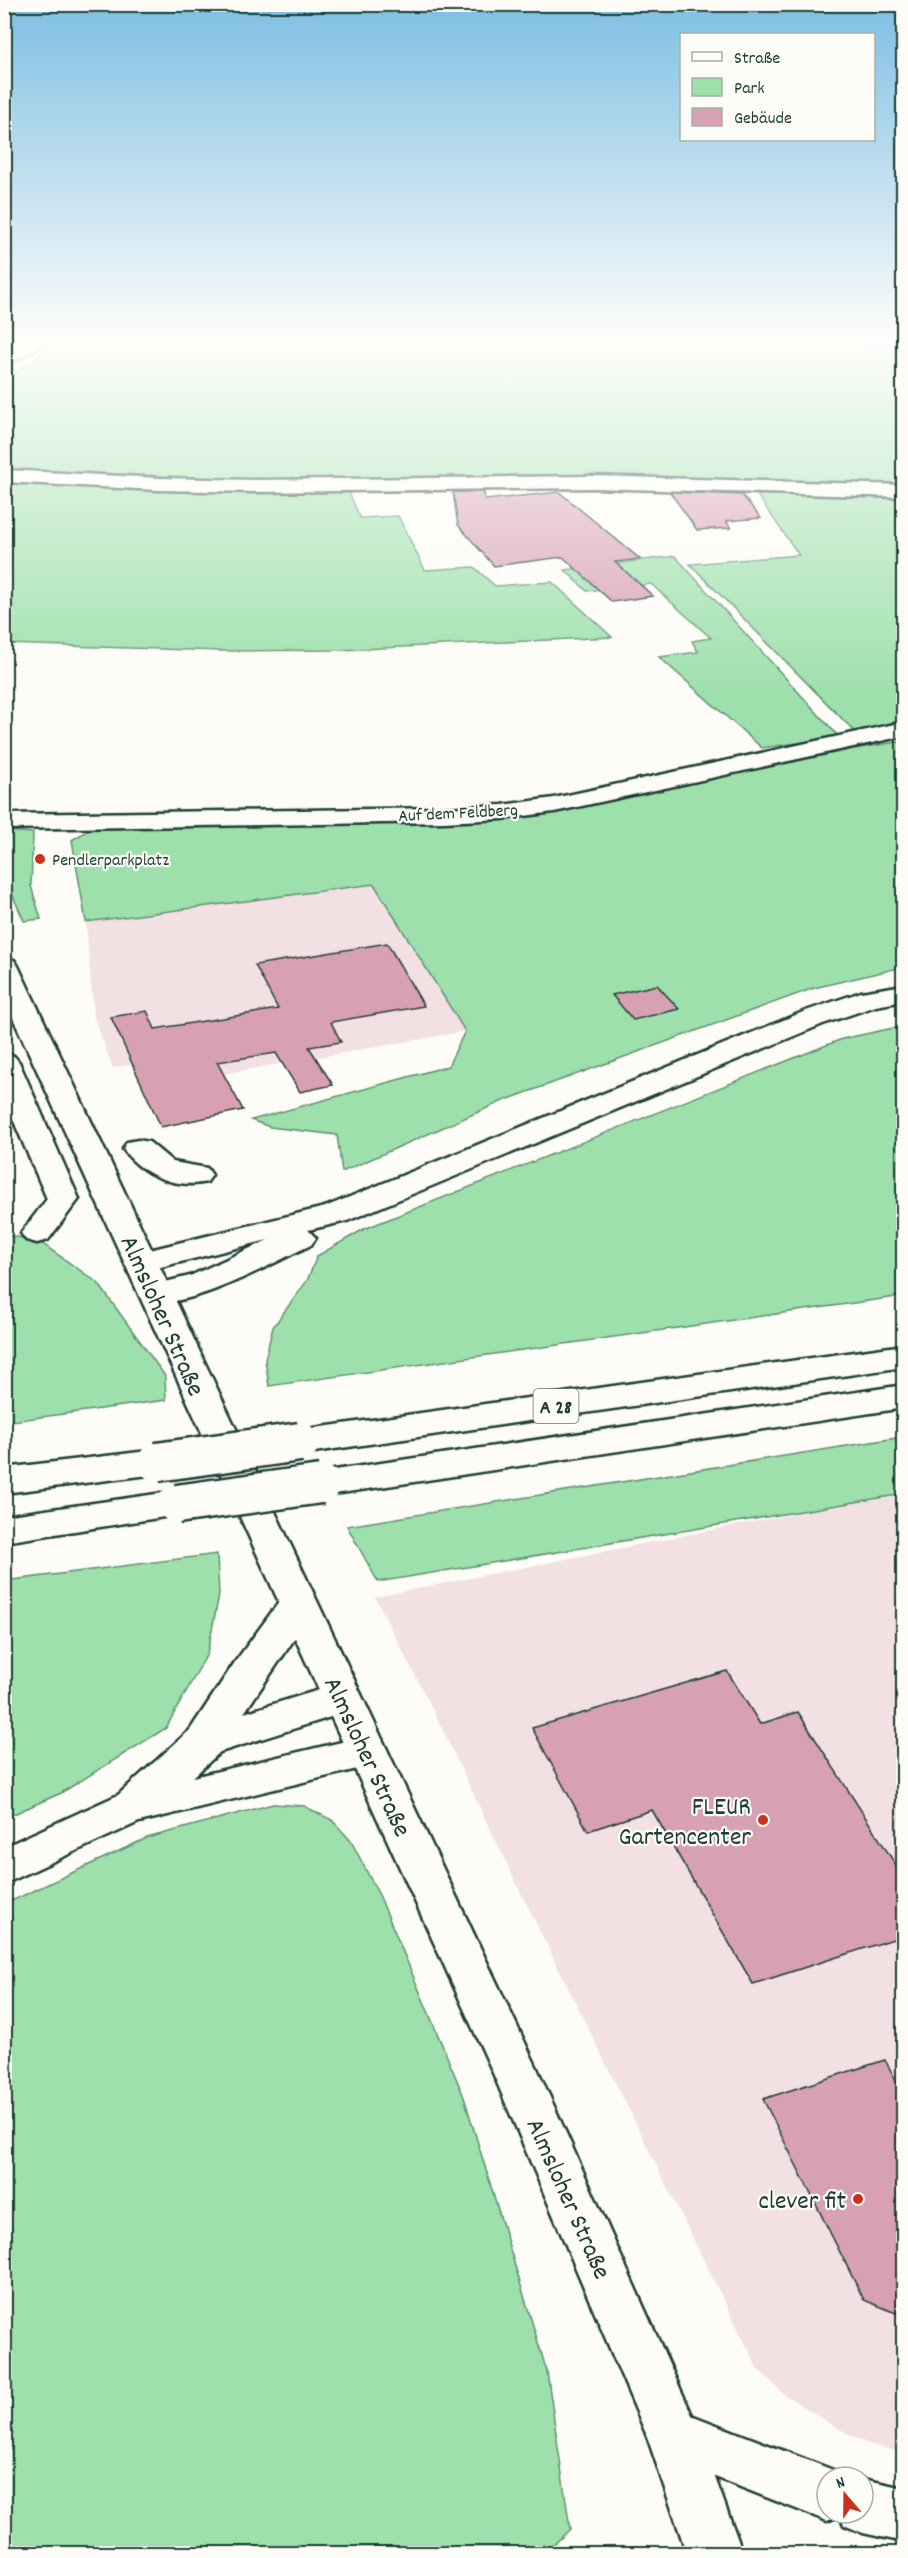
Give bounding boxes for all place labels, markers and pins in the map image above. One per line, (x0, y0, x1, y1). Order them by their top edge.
place label: Pendlerparkplatz (52, 849, 169, 874)
marker: Pendlerparkplatz (33, 852, 47, 866)
place label: FLEUR Gartencenter (618, 1790, 751, 1857)
marker: FLEUR Gartencenter (756, 1813, 770, 1827)
place label: clever fit (758, 2184, 846, 2221)
marker: clever fit (851, 2192, 865, 2206)

